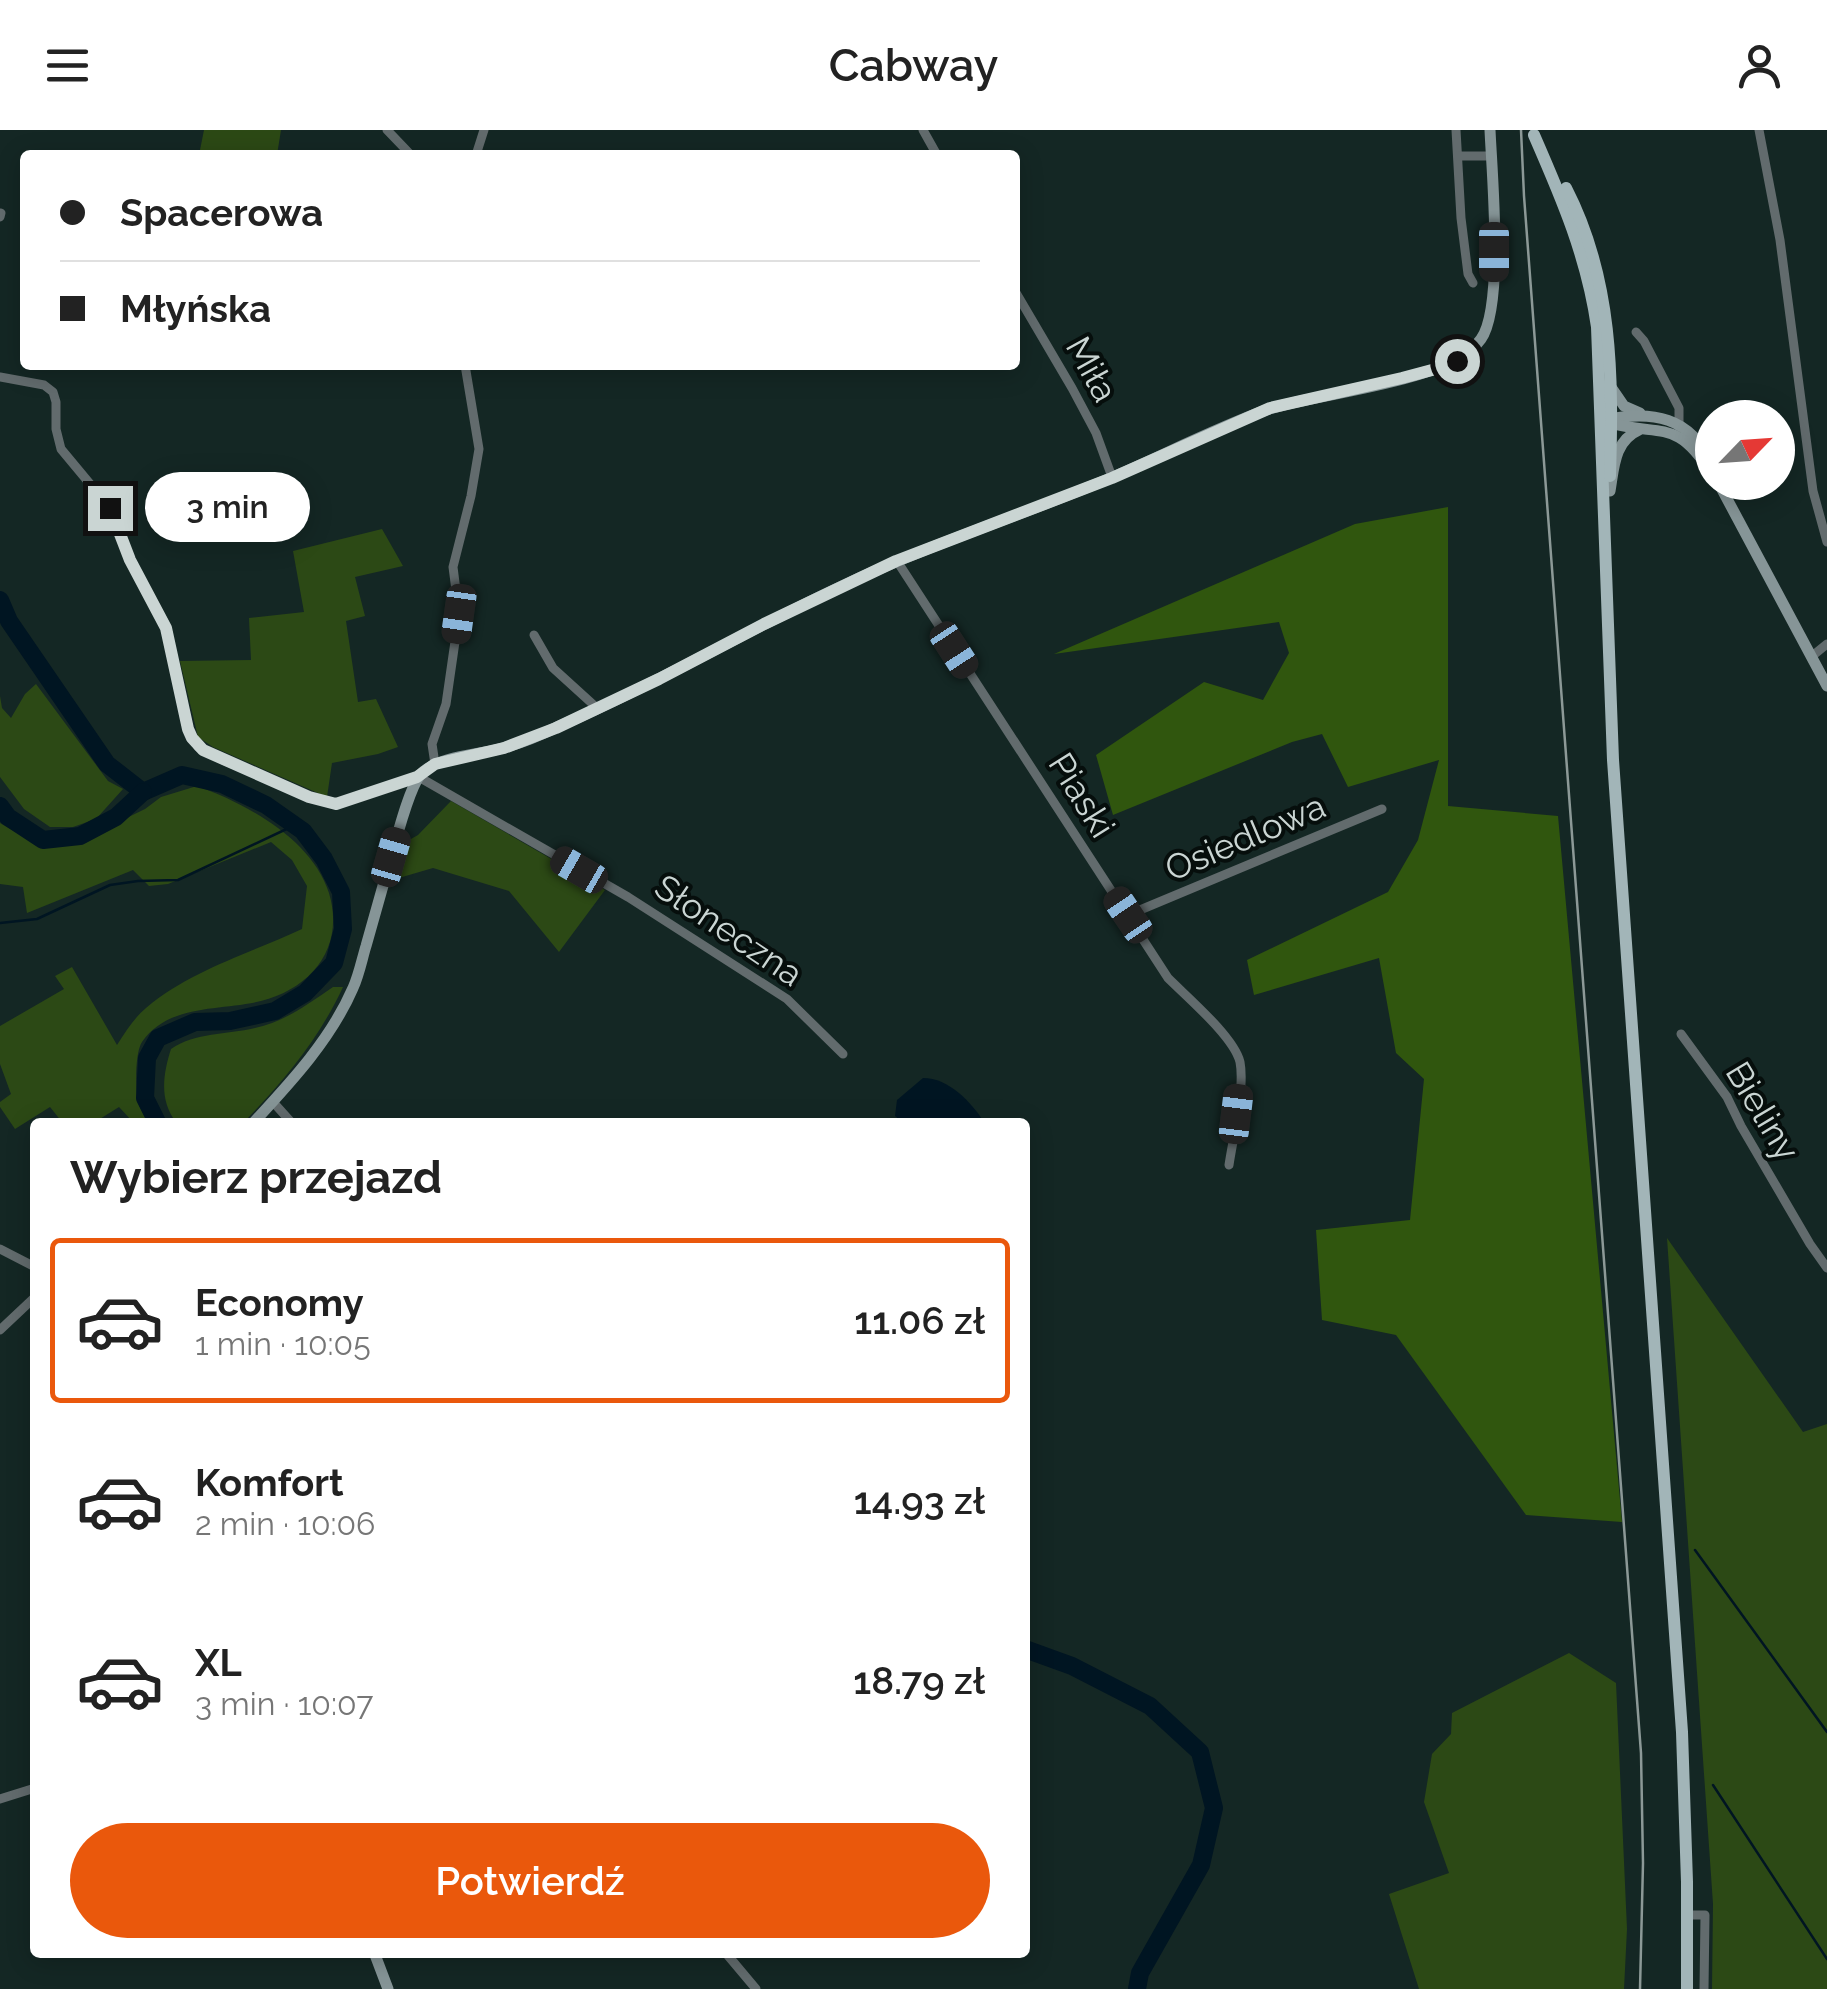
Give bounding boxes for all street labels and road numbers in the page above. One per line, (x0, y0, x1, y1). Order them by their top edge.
street label: Miła (1058, 329, 1126, 409)
street label: Piaski (1040, 745, 1124, 845)
street label: Osiedlowa (1159, 785, 1331, 889)
street label: Słoneczna (647, 866, 811, 994)
street label: Bieliny (1718, 1054, 1808, 1168)

